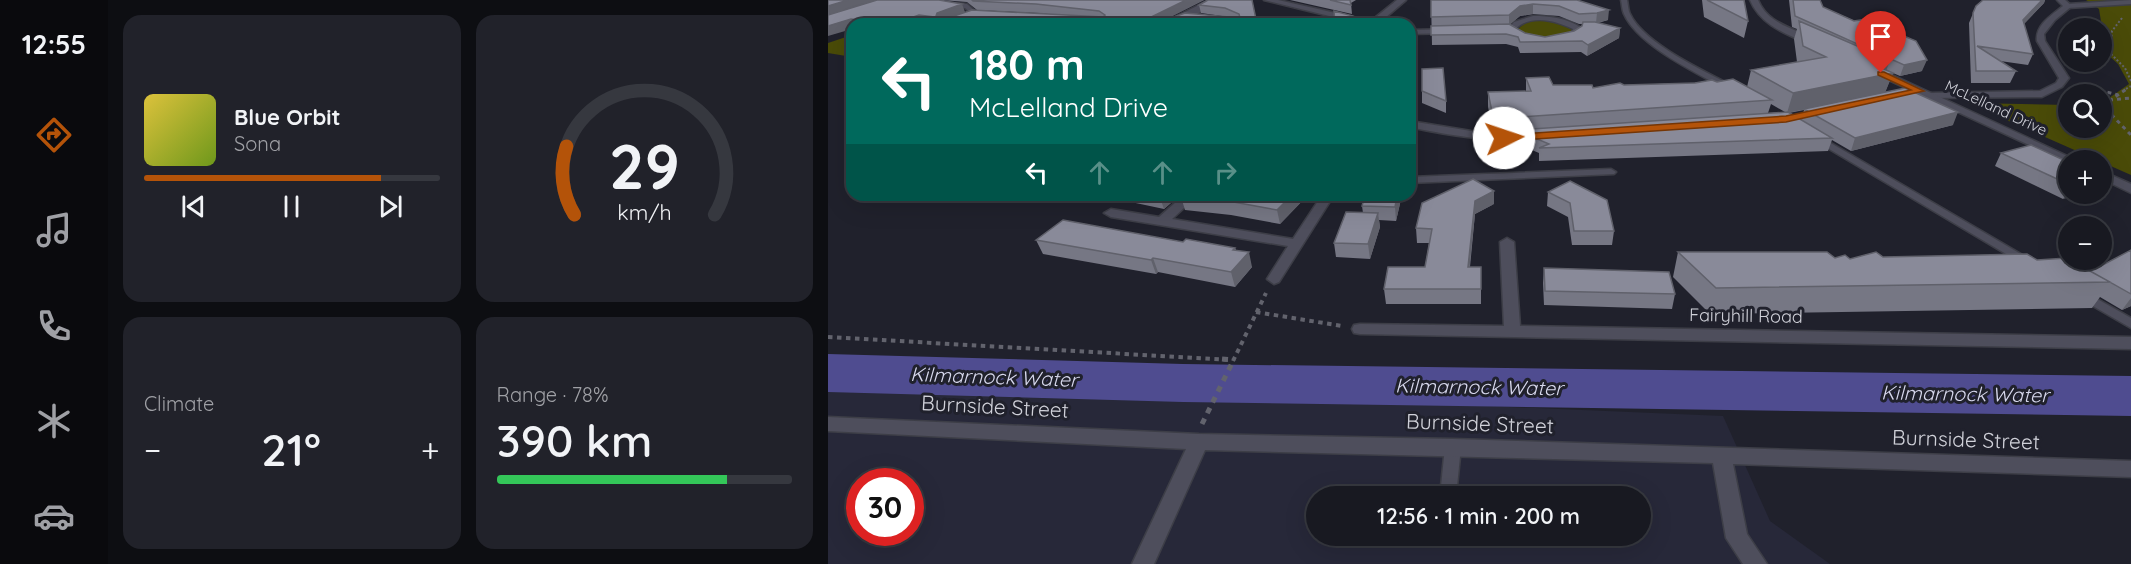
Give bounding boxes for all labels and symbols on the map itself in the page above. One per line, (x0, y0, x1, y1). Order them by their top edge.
pin (1855, 11, 1906, 73)
street label: McLelland Drive (1942, 76, 2050, 140)
position arrow (1472, 106, 1536, 170)
street label: Fairyhill Road (1689, 303, 1803, 328)
water label: Kilmarnock Water (910, 361, 1080, 392)
water label: Kilmarnock Water (1395, 373, 1565, 401)
water label: Kilmarnock Water (1881, 380, 2051, 408)
street label: Burnside Street (921, 389, 1070, 423)
street label: Burnside Street (1406, 407, 1554, 439)
street label: Burnside Street (1892, 423, 2040, 455)
speed limit sign: 30 (846, 468, 924, 546)

